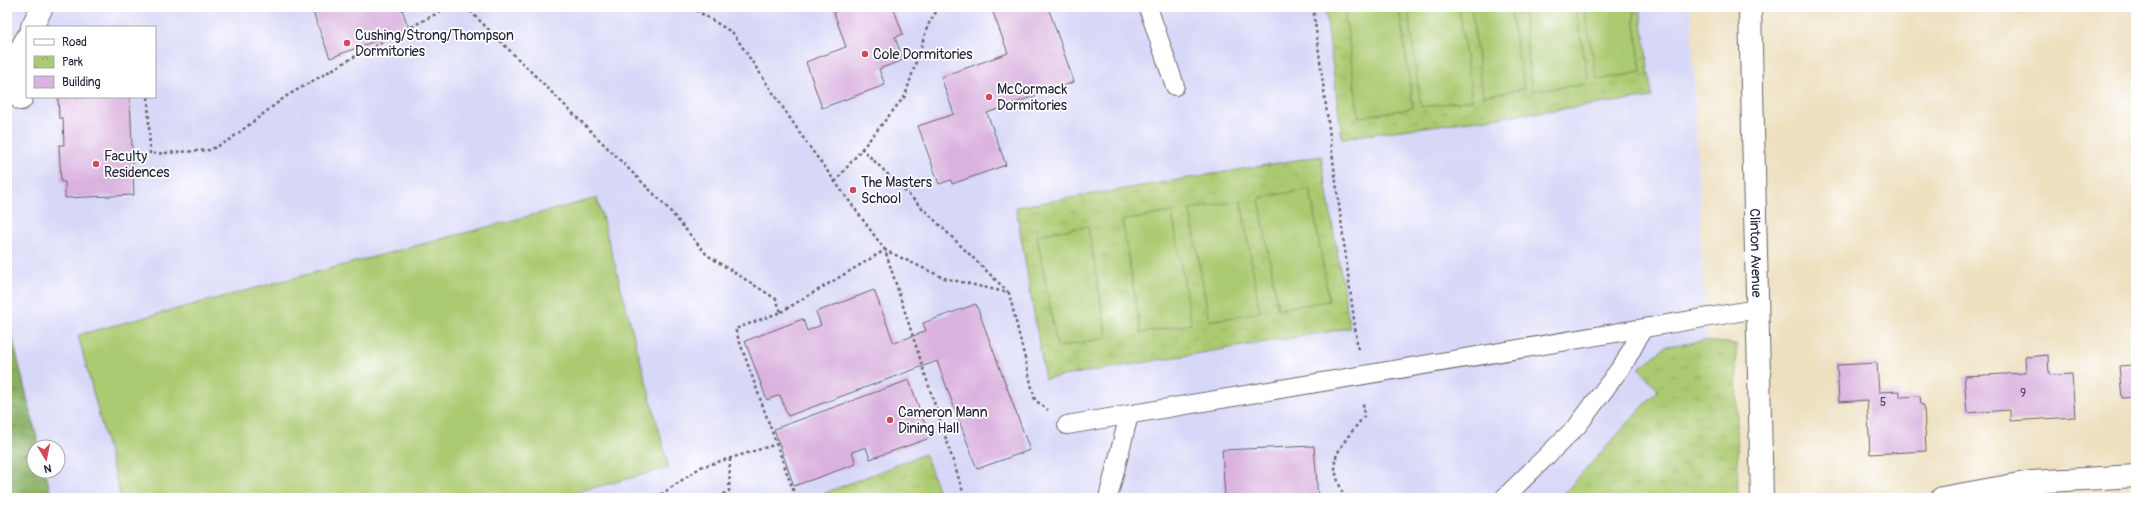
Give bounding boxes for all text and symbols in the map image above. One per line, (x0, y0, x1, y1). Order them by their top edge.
legend (26, 26, 156, 98)
place label: Cushing/Strong/Thompson Dormitories (355, 27, 514, 60)
text: Road (62, 35, 87, 50)
marker: Cushing/Strong/Thompson Dormitories (342, 38, 352, 48)
place label: Cole Dormitories (873, 46, 973, 63)
marker: Cole Dormitories (860, 49, 870, 59)
text: Park (62, 55, 83, 70)
text: Building (62, 75, 101, 90)
place label: McCormack Dormitories (997, 81, 1068, 114)
marker: McCormack Dormitories (984, 92, 994, 102)
place label: Faculty Residences (104, 148, 170, 181)
marker: Faculty Residences (91, 159, 101, 169)
place label: The Masters School (861, 174, 933, 207)
marker: The Masters School (848, 185, 858, 195)
street label: Clinton Avenue (1746, 208, 1766, 298)
house number: 9 (2020, 386, 2026, 401)
house number: 5 (1880, 395, 1886, 410)
place label: Cameron Mann Dining Hall (898, 404, 988, 437)
marker: Cameron Mann Dining Hall (885, 415, 895, 425)
north arrow (26, 439, 66, 479)
text: N (42, 461, 52, 476)

